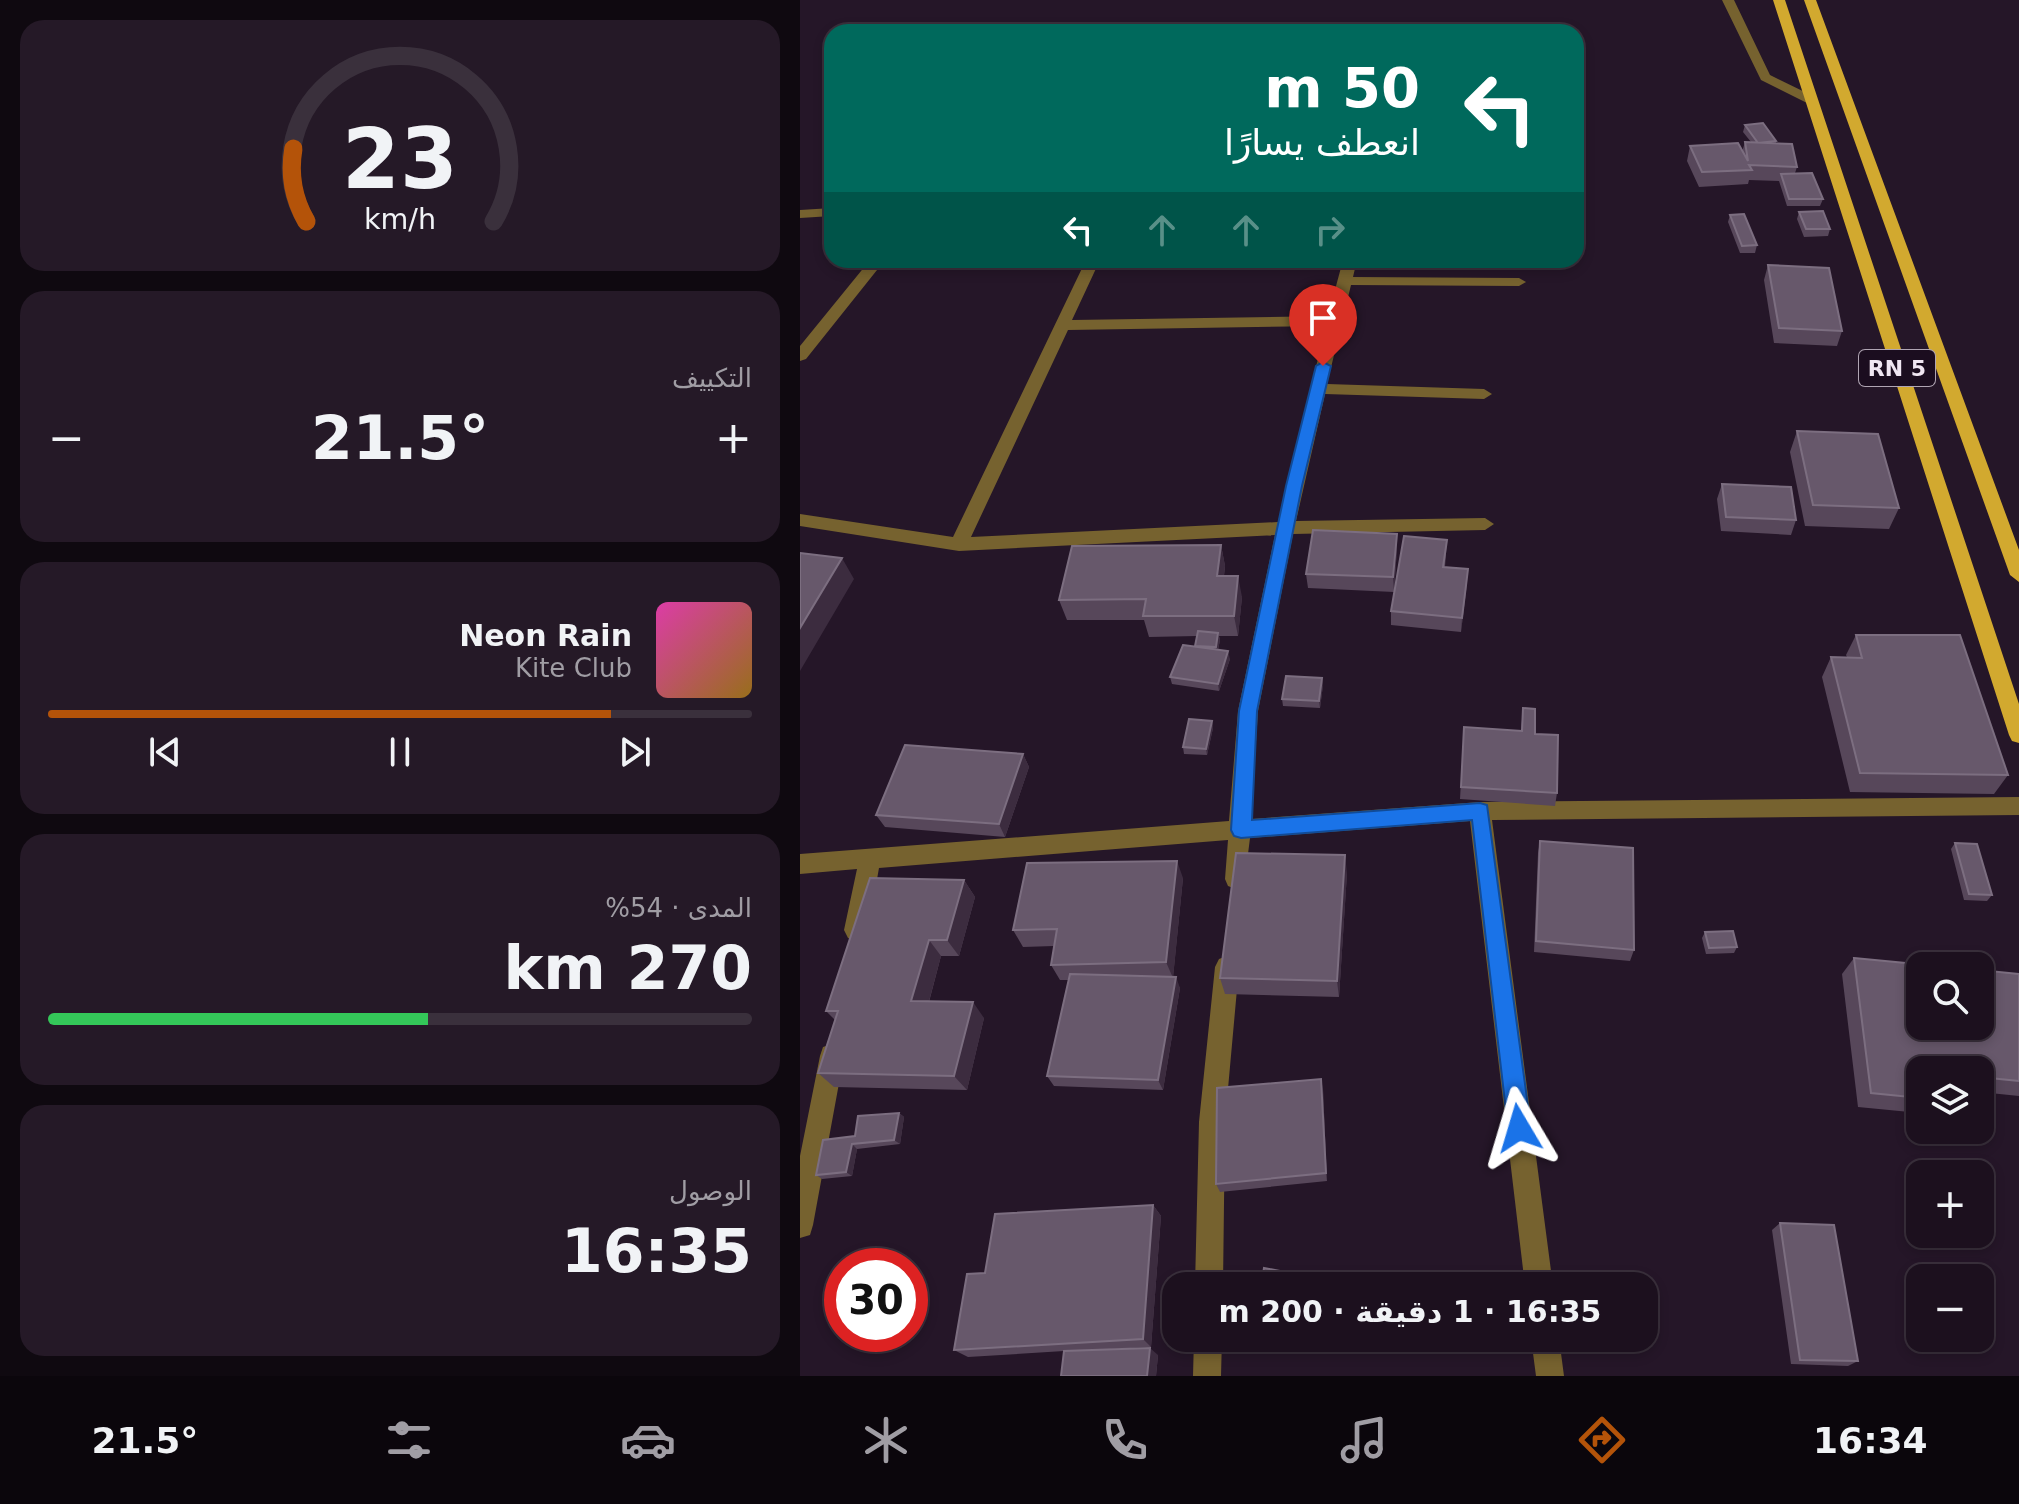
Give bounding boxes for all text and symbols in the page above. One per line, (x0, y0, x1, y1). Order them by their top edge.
text: 50 m (1264, 55, 1420, 120)
icon: left (1448, 56, 1552, 160)
text: 23 (342, 110, 458, 207)
text: انعطف يسارًا (1224, 122, 1420, 163)
text: km/h (364, 202, 436, 236)
icon: left (1056, 208, 1100, 252)
icon: ahead (1140, 208, 1184, 252)
icon: ahead (1224, 208, 1268, 252)
icon: right (1308, 208, 1352, 252)
pin (1289, 284, 1357, 366)
icon: arrive (1301, 296, 1345, 340)
road number: RN 5 (1859, 350, 1935, 386)
text: التكييف (672, 363, 752, 393)
text: 21.5° (311, 403, 489, 473)
text: − (48, 412, 85, 463)
text: + (715, 412, 752, 463)
text: Neon Rain (459, 618, 632, 653)
text: Kite Club (515, 653, 632, 683)
icon: previous (143, 730, 187, 774)
icon: pause (378, 730, 422, 774)
icon: next (613, 730, 657, 774)
text: المدى · 54% (605, 893, 752, 923)
text: 270 km (503, 933, 752, 1003)
map controls (1906, 952, 1994, 1352)
button: search (1906, 952, 1994, 1040)
button: layers (1906, 1056, 1994, 1144)
position arrow (1477, 1086, 1561, 1170)
button: + (1906, 1160, 1994, 1248)
text: الوصول (669, 1176, 752, 1206)
text: 16:35 (561, 1216, 752, 1286)
speed limit sign: 30 (824, 1248, 928, 1352)
button: − (1906, 1264, 1994, 1352)
text: 16:35 · 1 دقيقة · 200 m (1219, 1294, 1601, 1329)
icon: filters (381, 1412, 437, 1468)
icon: car (620, 1412, 676, 1468)
icon: climate (858, 1412, 914, 1468)
icon: phone (1097, 1412, 1153, 1468)
icon: music (1336, 1412, 1392, 1468)
icon: directions (1574, 1412, 1630, 1468)
text: 21.5° (91, 1420, 198, 1461)
text: 16:34 (1813, 1420, 1928, 1461)

